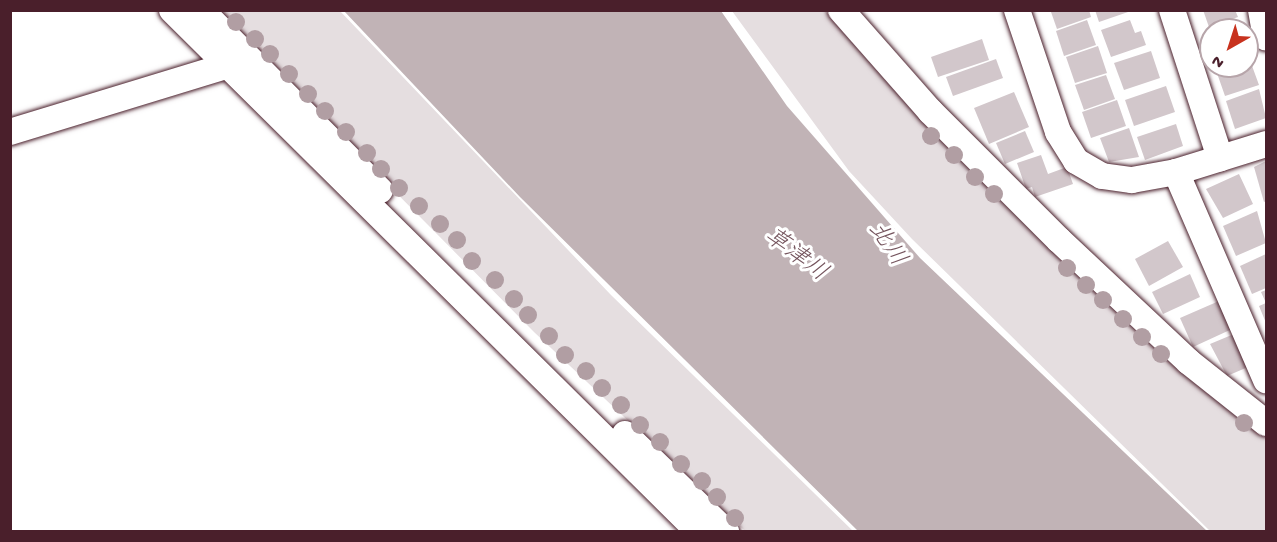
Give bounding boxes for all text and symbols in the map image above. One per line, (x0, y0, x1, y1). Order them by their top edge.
north arrow (1199, 18, 1259, 78)
text: N (1209, 50, 1229, 71)
water label: 北川 (861, 217, 911, 273)
water label: 草津川 (758, 223, 832, 289)

